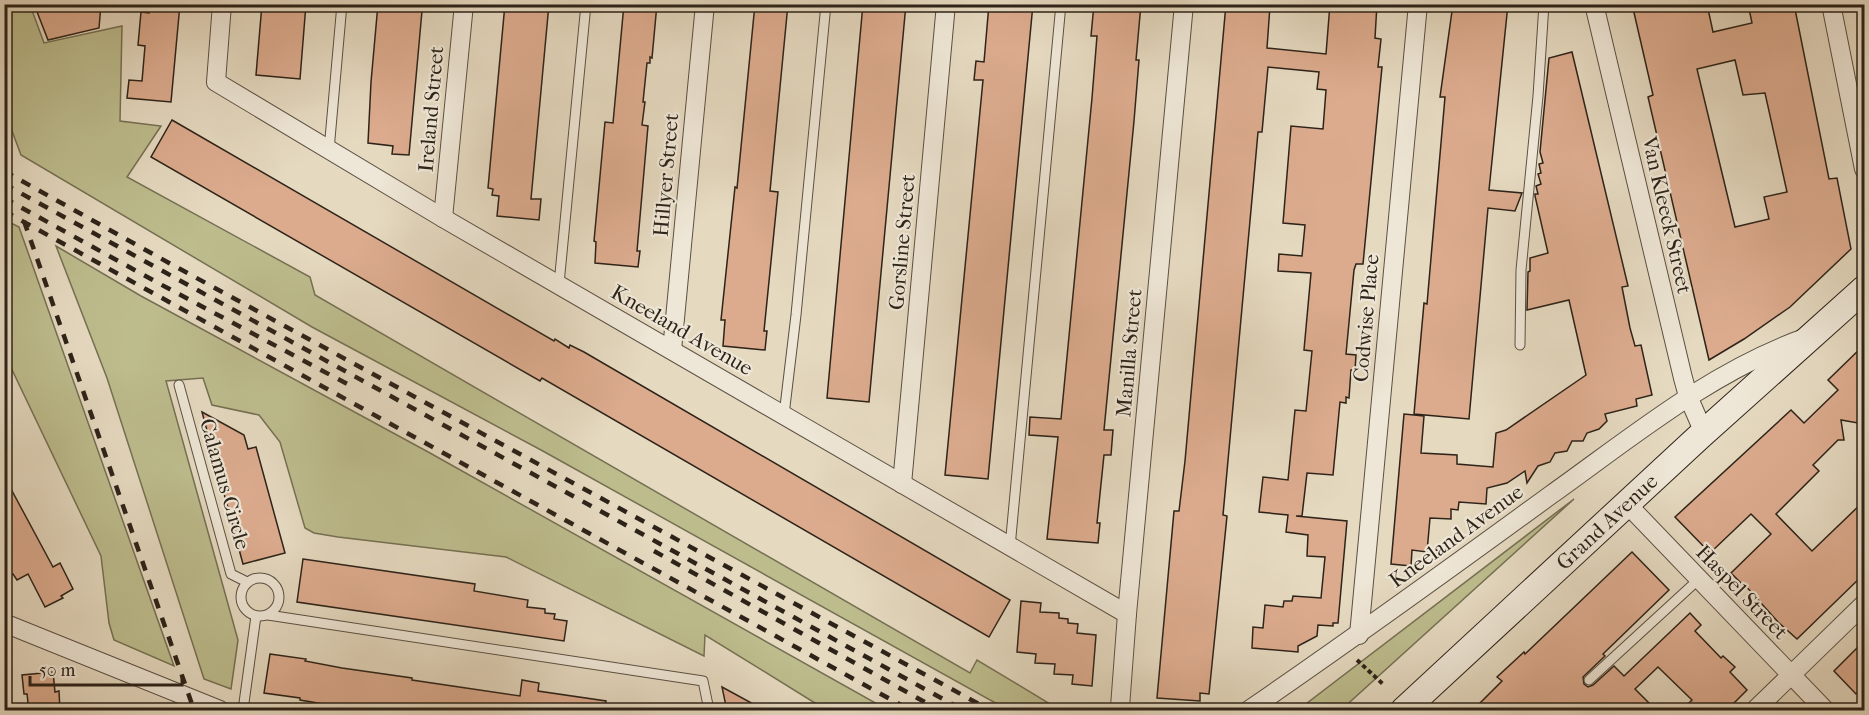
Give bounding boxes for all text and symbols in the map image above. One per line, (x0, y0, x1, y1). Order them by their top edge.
street label: Ireland Street (414, 45, 449, 173)
street label: Hillyer Street (649, 112, 683, 238)
street label: Van Kleeck Street (1637, 133, 1697, 296)
street label: Gorsline Street (884, 173, 920, 311)
street label: Codwise Place (1348, 253, 1384, 383)
street label: Kneeland Avenue (607, 280, 757, 380)
street label: Manilla Street (1111, 287, 1147, 418)
street label: Calamus Circle (195, 416, 255, 552)
street label: Grand Avenue (1552, 469, 1662, 575)
street label: Kneeland Avenue (1384, 479, 1528, 593)
street label: Haspel Street (1691, 540, 1793, 644)
scale bar (30, 649, 182, 687)
text: 50 m (39, 660, 76, 681)

